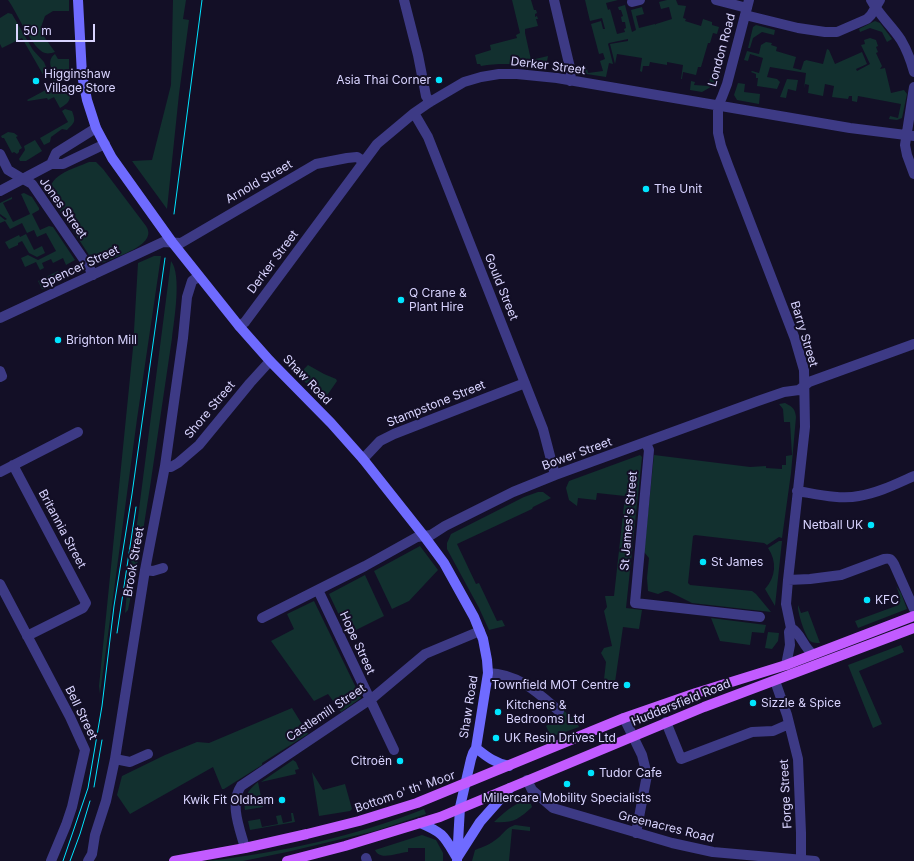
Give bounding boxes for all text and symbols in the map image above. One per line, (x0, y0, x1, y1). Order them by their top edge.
street label: London Road (705, 12, 739, 88)
scale bar (18, 16, 97, 42)
text: 50 m (23, 23, 52, 38)
street label: Derker Street (510, 54, 586, 78)
place label: Higginshaw Village Store (44, 67, 115, 95)
place label: Asia Thai Corner (336, 73, 431, 87)
marker: Asia Thai Corner (434, 75, 444, 85)
marker: Higginshaw Village Store (31, 76, 41, 86)
street label: Arnold Street (223, 157, 295, 207)
street label: Jones Street (36, 175, 90, 241)
place label: The Unit (654, 182, 702, 196)
marker: The Unit (641, 184, 651, 194)
street label: Derker Street (245, 228, 301, 296)
street label: Spencer Street (39, 243, 121, 291)
street label: Gould Street (481, 252, 521, 322)
place label: Q Crane & Plant Hire (409, 286, 467, 314)
marker: Q Crane & Plant Hire (396, 295, 406, 305)
street label: Barry Street (787, 299, 821, 369)
place label: Brighton Mill (66, 333, 137, 347)
marker: Brighton Mill (53, 335, 63, 345)
street label: Shaw Road (280, 352, 334, 408)
street label: Shore Street (182, 378, 238, 442)
street label: Stampstone Street (385, 378, 487, 430)
street label: Bower Street (540, 435, 614, 473)
street label: St James's Street (617, 471, 641, 571)
street label: Britannia Street (35, 487, 89, 571)
place label: Netball UK (803, 518, 863, 532)
marker: Netball UK (866, 520, 876, 530)
street label: Brook Street (121, 526, 147, 598)
place label: St James (711, 555, 763, 569)
marker: St James (698, 557, 708, 567)
place label: KFC (875, 593, 899, 607)
marker: KFC (862, 595, 872, 605)
street label: Hope Street (336, 609, 378, 677)
street label: Shaw Road (457, 674, 481, 740)
street label: Huddersfield Road (629, 677, 733, 729)
place label: Townfield MOT Centre (491, 678, 619, 692)
marker: Townfield MOT Centre (622, 680, 632, 690)
street label: Castlemill Street (284, 681, 368, 745)
street label: Bell Street (62, 684, 100, 742)
place label: Sizzle & Spice (761, 696, 841, 710)
place label: Kitchens & Bedrooms Ltd (506, 698, 585, 726)
marker: Sizzle & Spice (748, 698, 758, 708)
marker: Kitchens & Bedrooms Ltd (493, 707, 503, 717)
place label: UK Resin Drives Ltd (504, 731, 616, 745)
marker: UK Resin Drives Ltd (491, 733, 501, 743)
place label: Citroën (351, 754, 392, 768)
marker: Citroën (395, 756, 405, 766)
street label: Forge Street (777, 759, 795, 829)
place label: Tudor Cafe (599, 766, 662, 780)
street label: Bottom o' th' Moor (353, 768, 457, 816)
marker: Tudor Cafe (586, 768, 596, 778)
marker: Millercare Mobility Specialists (562, 779, 572, 789)
place label: Millercare Mobility Specialists (483, 791, 651, 805)
place label: Kwik Fit Oldham (183, 793, 274, 807)
marker: Kwik Fit Oldham (277, 795, 287, 805)
street label: Greenacres Road (617, 808, 715, 846)

